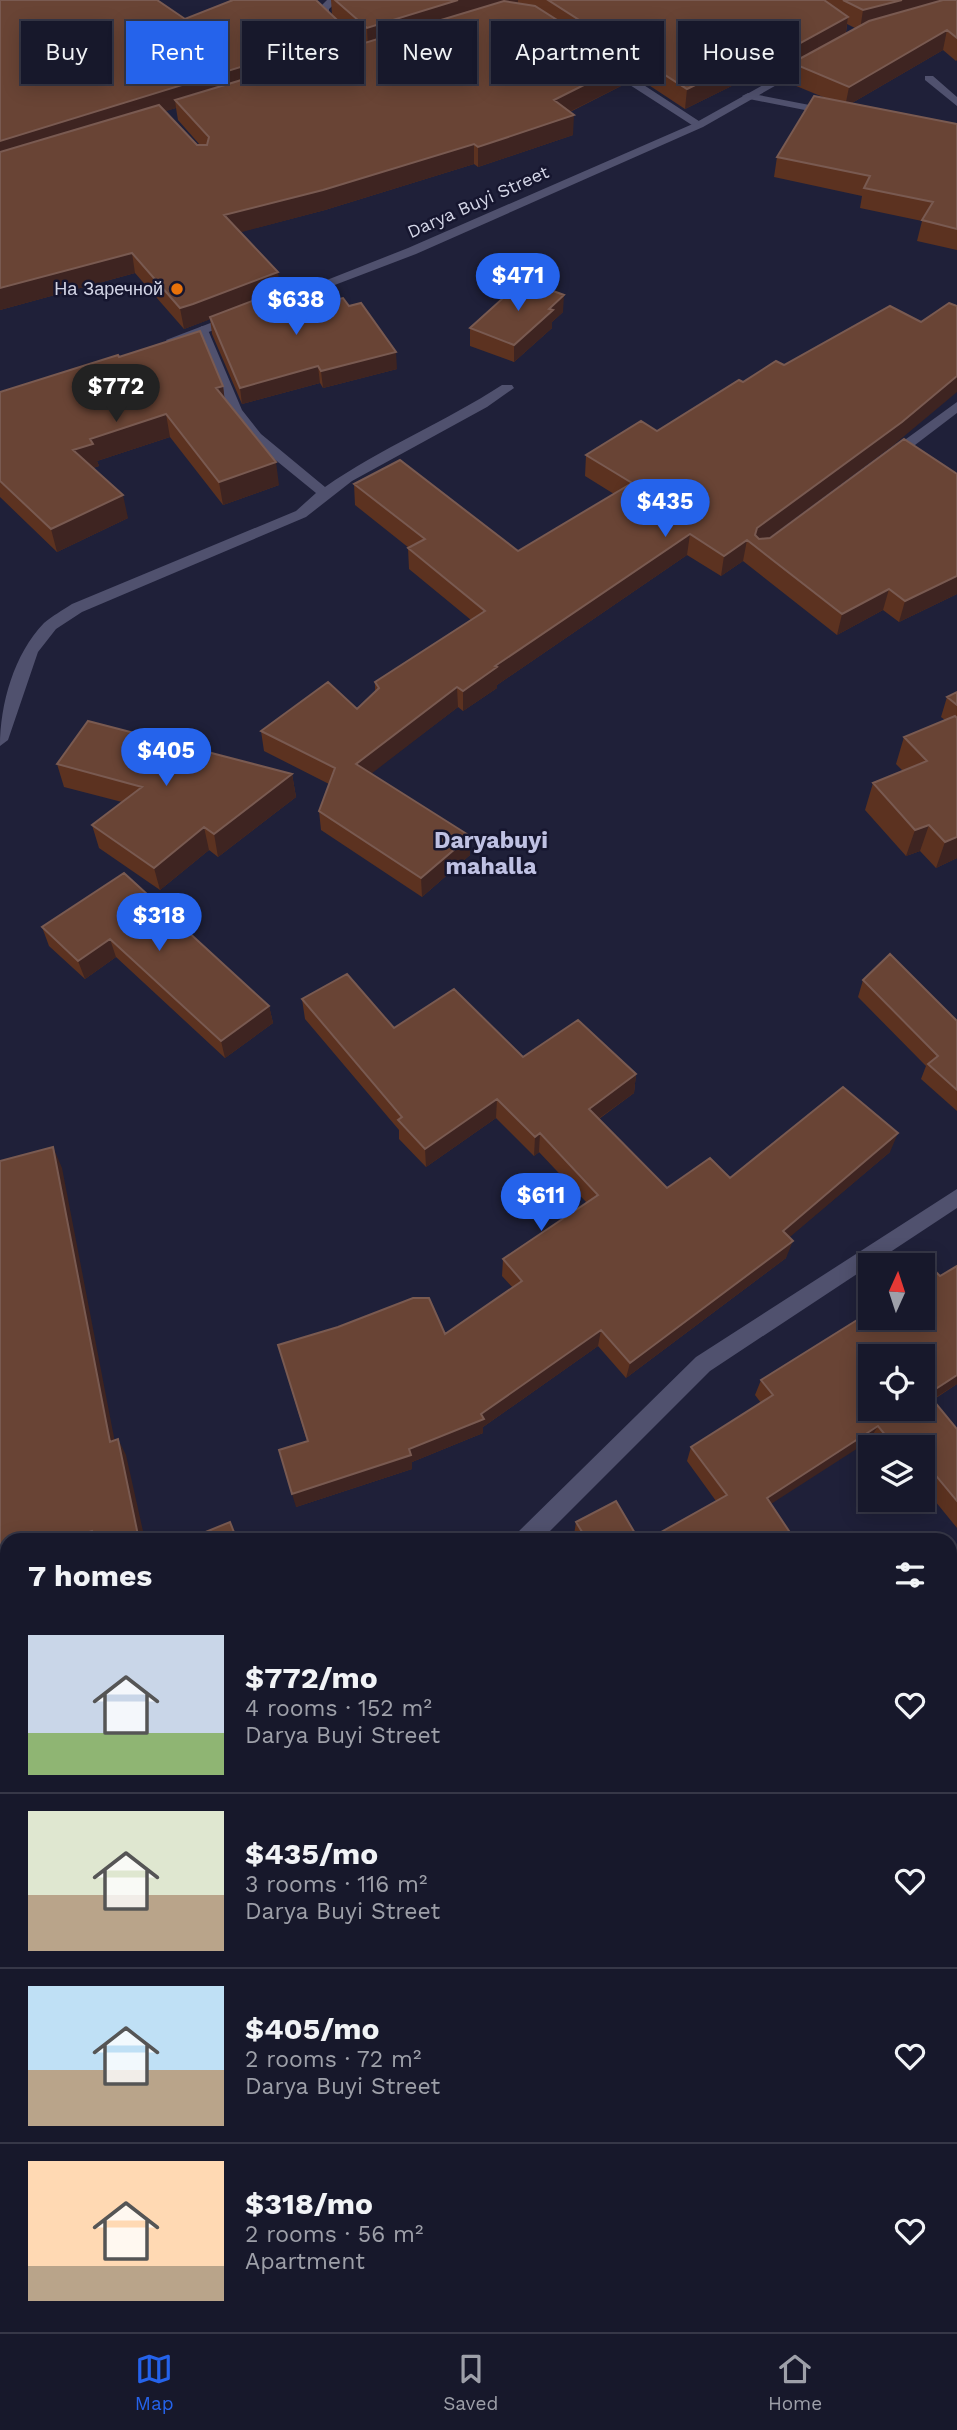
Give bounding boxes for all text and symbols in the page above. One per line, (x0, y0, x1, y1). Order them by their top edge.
chip: Buy (21, 21, 112, 84)
chip: Rent (126, 21, 228, 84)
chip: Filters (242, 21, 364, 84)
chip: New (378, 21, 477, 84)
chip: Apartment (491, 21, 664, 84)
chip: House (678, 21, 799, 84)
street label: Darya Buyi Street (404, 161, 552, 242)
pin: $471 (477, 254, 559, 313)
text: $471 (492, 262, 544, 289)
place label: На Заречной (54, 278, 163, 299)
pin: $638 (255, 278, 337, 337)
marker: На Заречной (169, 281, 185, 297)
text: $638 (268, 286, 324, 313)
pin: $772 (75, 364, 157, 424)
text: $772 (88, 373, 144, 400)
pin: $435 (624, 480, 706, 539)
text: $435 (637, 488, 693, 515)
pin: $405 (125, 728, 207, 788)
text: $405 (137, 737, 195, 764)
district label: Daryabuyi mahalla (434, 827, 548, 880)
pin: $318 (118, 894, 200, 953)
text: $318 (133, 902, 185, 929)
pin: $611 (500, 1174, 582, 1233)
text: $611 (517, 1182, 565, 1209)
north arrow (858, 1253, 934, 1330)
map controls (858, 1253, 935, 1512)
button: locate (858, 1344, 935, 1421)
button: layers (858, 1435, 935, 1512)
icon: filters (891, 1556, 929, 1594)
text: 7 homes (28, 1558, 152, 1593)
text: $772/mo (245, 1660, 378, 1695)
icon: home (84, 1663, 168, 1747)
icon: heart (891, 1686, 929, 1724)
text: 4 rooms · 152 m² (245, 1695, 432, 1722)
text: Darya Buyi Street (245, 1722, 440, 1749)
text: $435/mo (245, 1836, 378, 1871)
icon: home (84, 1839, 168, 1923)
icon: heart (891, 1862, 929, 1900)
text: 3 rooms · 116 m² (245, 1871, 427, 1898)
text: Darya Buyi Street (245, 1898, 440, 1925)
text: $405/mo (245, 2011, 379, 2046)
icon: home (84, 2014, 168, 2098)
icon: heart (891, 2037, 929, 2075)
text: 2 rooms · 72 m² (245, 2046, 421, 2073)
text: Darya Buyi Street (245, 2073, 440, 2100)
text: $318/mo (245, 2186, 373, 2221)
icon: home (84, 2189, 168, 2273)
icon: heart (891, 2212, 929, 2250)
text: 2 rooms · 56 m² (245, 2221, 423, 2248)
text: Apartment (245, 2248, 365, 2275)
tab: Map (135, 2350, 174, 2415)
tab: Saved (443, 2350, 498, 2415)
tab: Home (768, 2350, 822, 2415)

